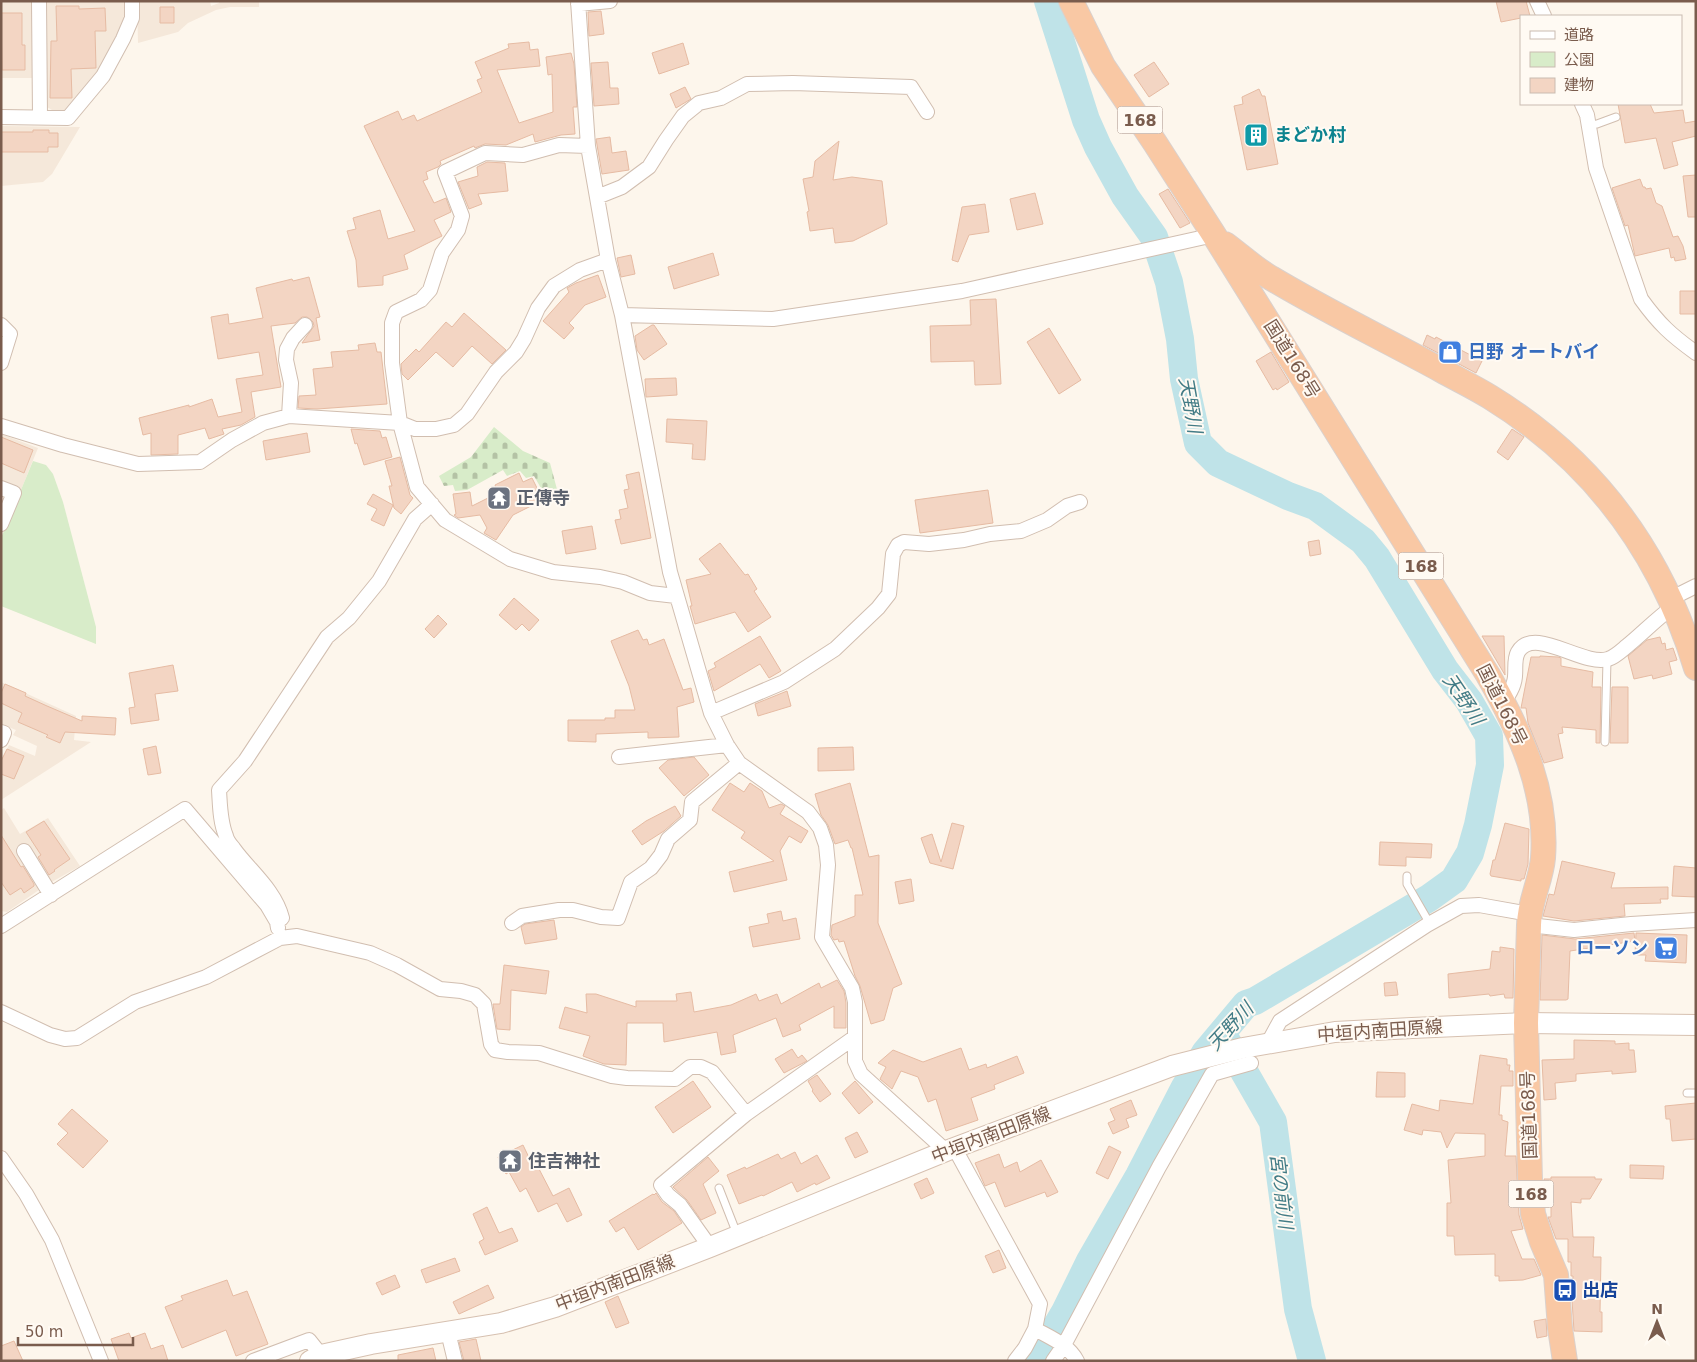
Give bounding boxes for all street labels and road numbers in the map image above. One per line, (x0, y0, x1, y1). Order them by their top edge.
road number: 168 (1118, 106, 1162, 134)
street label: 国道168号 (1260, 316, 1325, 402)
road number: 168 (1398, 552, 1444, 580)
street label: 国道168号 (1473, 661, 1532, 749)
street label: 中垣内南田原線 (1316, 1016, 1444, 1045)
street label: 国道168号 (1516, 1070, 1541, 1160)
street label: 中垣内南田原線 (928, 1102, 1053, 1167)
road number: 168 (1508, 1180, 1554, 1208)
street label: 中垣内南田原線 (552, 1250, 677, 1315)

